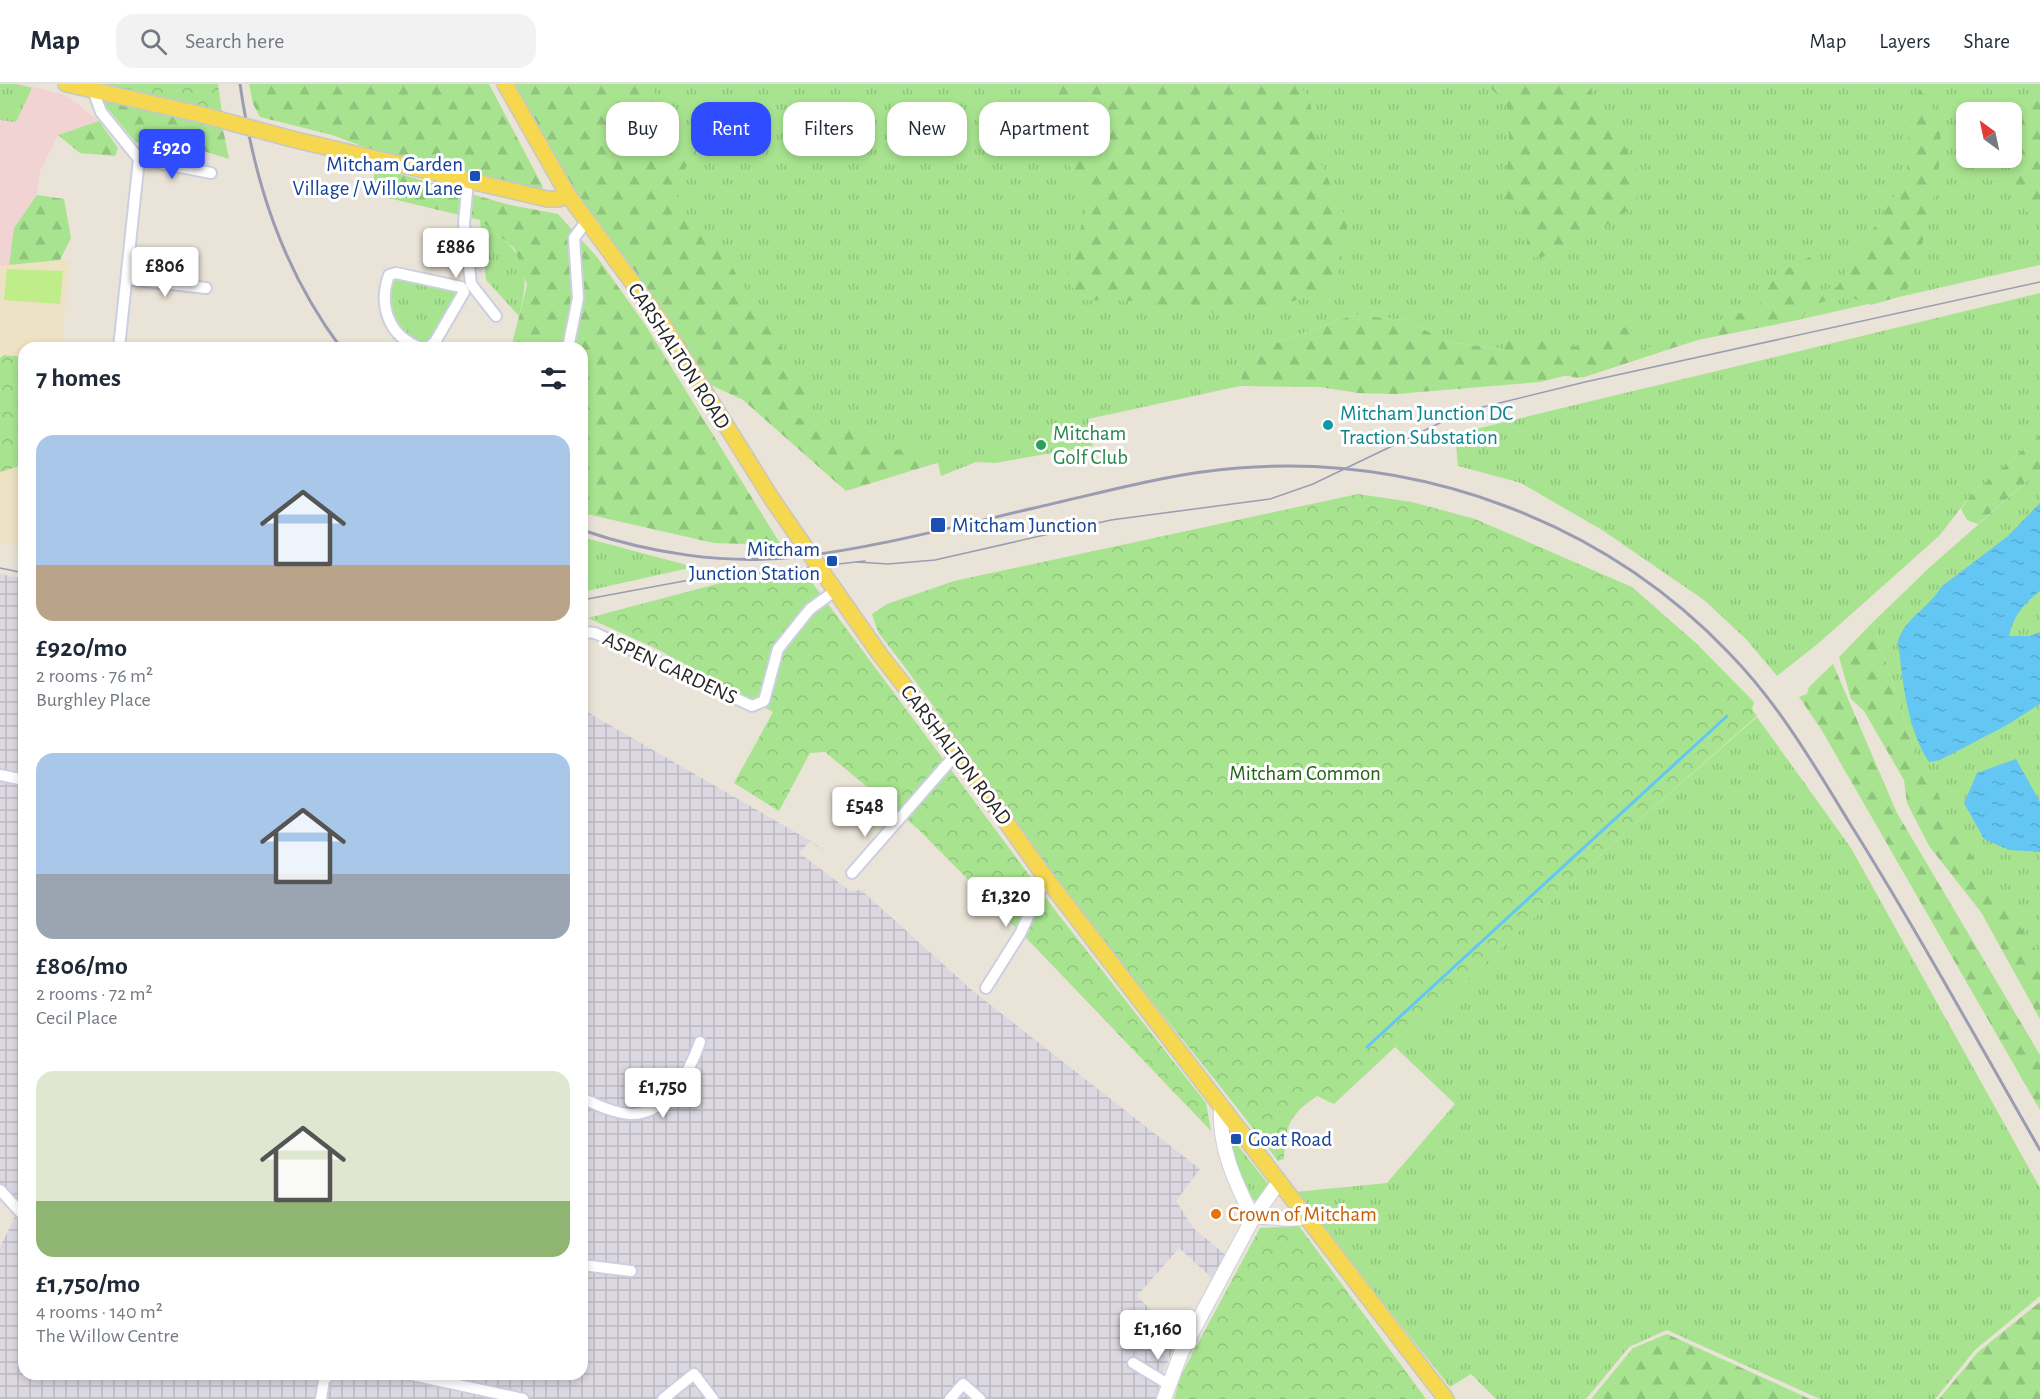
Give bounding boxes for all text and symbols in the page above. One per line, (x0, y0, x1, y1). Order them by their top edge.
search box (116, 14, 536, 68)
icon: search (137, 25, 170, 58)
text: Map (30, 27, 80, 55)
text: Search here (185, 30, 284, 52)
text: Map (1810, 31, 1846, 52)
text: Layers (1879, 31, 1930, 52)
text: Share (1963, 31, 2010, 52)
chip: Buy (606, 102, 679, 156)
chip: Rent (691, 102, 771, 156)
chip: Filters (783, 102, 875, 156)
chip: New (887, 102, 967, 156)
chip: Apartment (979, 102, 1110, 156)
north arrow (1956, 102, 2022, 168)
map controls (1956, 102, 2022, 168)
pin: £920 (136, 129, 208, 180)
text: £920 (153, 138, 191, 158)
place label: Mitcham Garden Village / Willow Lane (293, 154, 463, 199)
marker: Mitcham Garden Village / Willow Lane (468, 169, 482, 183)
pin: £886 (420, 228, 492, 279)
text: £886 (437, 237, 475, 257)
pin: £806 (129, 247, 201, 298)
text: £806 (146, 256, 184, 276)
street label: CARSHALTON ROAD (624, 279, 734, 433)
icon: filters (537, 362, 570, 395)
text: 7 homes (36, 365, 121, 391)
place label: Mitcham Junction DC Traction Substation (1340, 403, 1513, 448)
marker: Mitcham Junction DC Traction Substation (1321, 418, 1335, 432)
place label: Mitcham Golf Club (1053, 423, 1128, 468)
marker: Mitcham Golf Club (1034, 438, 1048, 452)
icon: home (249, 474, 357, 582)
place label: Mitcham Junction (952, 515, 1097, 536)
marker: Mitcham Junction (929, 516, 947, 534)
place label: Mitcham Junction Station (689, 539, 820, 584)
marker: Mitcham Junction Station (825, 554, 839, 568)
street label: ASPEN GARDENS (600, 628, 740, 708)
text: £920/mo (36, 635, 127, 661)
text: 2 rooms · 76 m² (36, 666, 153, 686)
street label: CARSHALTON ROAD (897, 681, 1015, 829)
text: Burghley Place (36, 690, 151, 710)
park label: Mitcham Common (1229, 763, 1381, 784)
pin: £548 (829, 787, 901, 838)
icon: home (249, 792, 357, 900)
text: £548 (846, 796, 884, 816)
pin: £1,320 (957, 877, 1055, 928)
text: £1,320 (981, 886, 1031, 906)
text: £806/mo (36, 953, 128, 979)
text: 2 rooms · 72 m² (36, 984, 153, 1004)
text: Cecil Place (36, 1008, 117, 1028)
pin: £1,750 (614, 1068, 712, 1119)
text: £1,750 (639, 1077, 687, 1097)
icon: home (249, 1110, 357, 1218)
place label: Goat Road (1248, 1129, 1332, 1150)
marker: Goat Road (1229, 1132, 1243, 1146)
place label: Crown of Mitcham (1228, 1204, 1377, 1225)
marker: Crown of Mitcham (1209, 1207, 1223, 1221)
text: £1,750/mo (36, 1271, 140, 1297)
text: 4 rooms · 140 m² (36, 1302, 163, 1322)
pin: £1,160 (1109, 1310, 1207, 1361)
text: £1,160 (1134, 1319, 1182, 1339)
text: The Willow Centre (36, 1326, 179, 1346)

